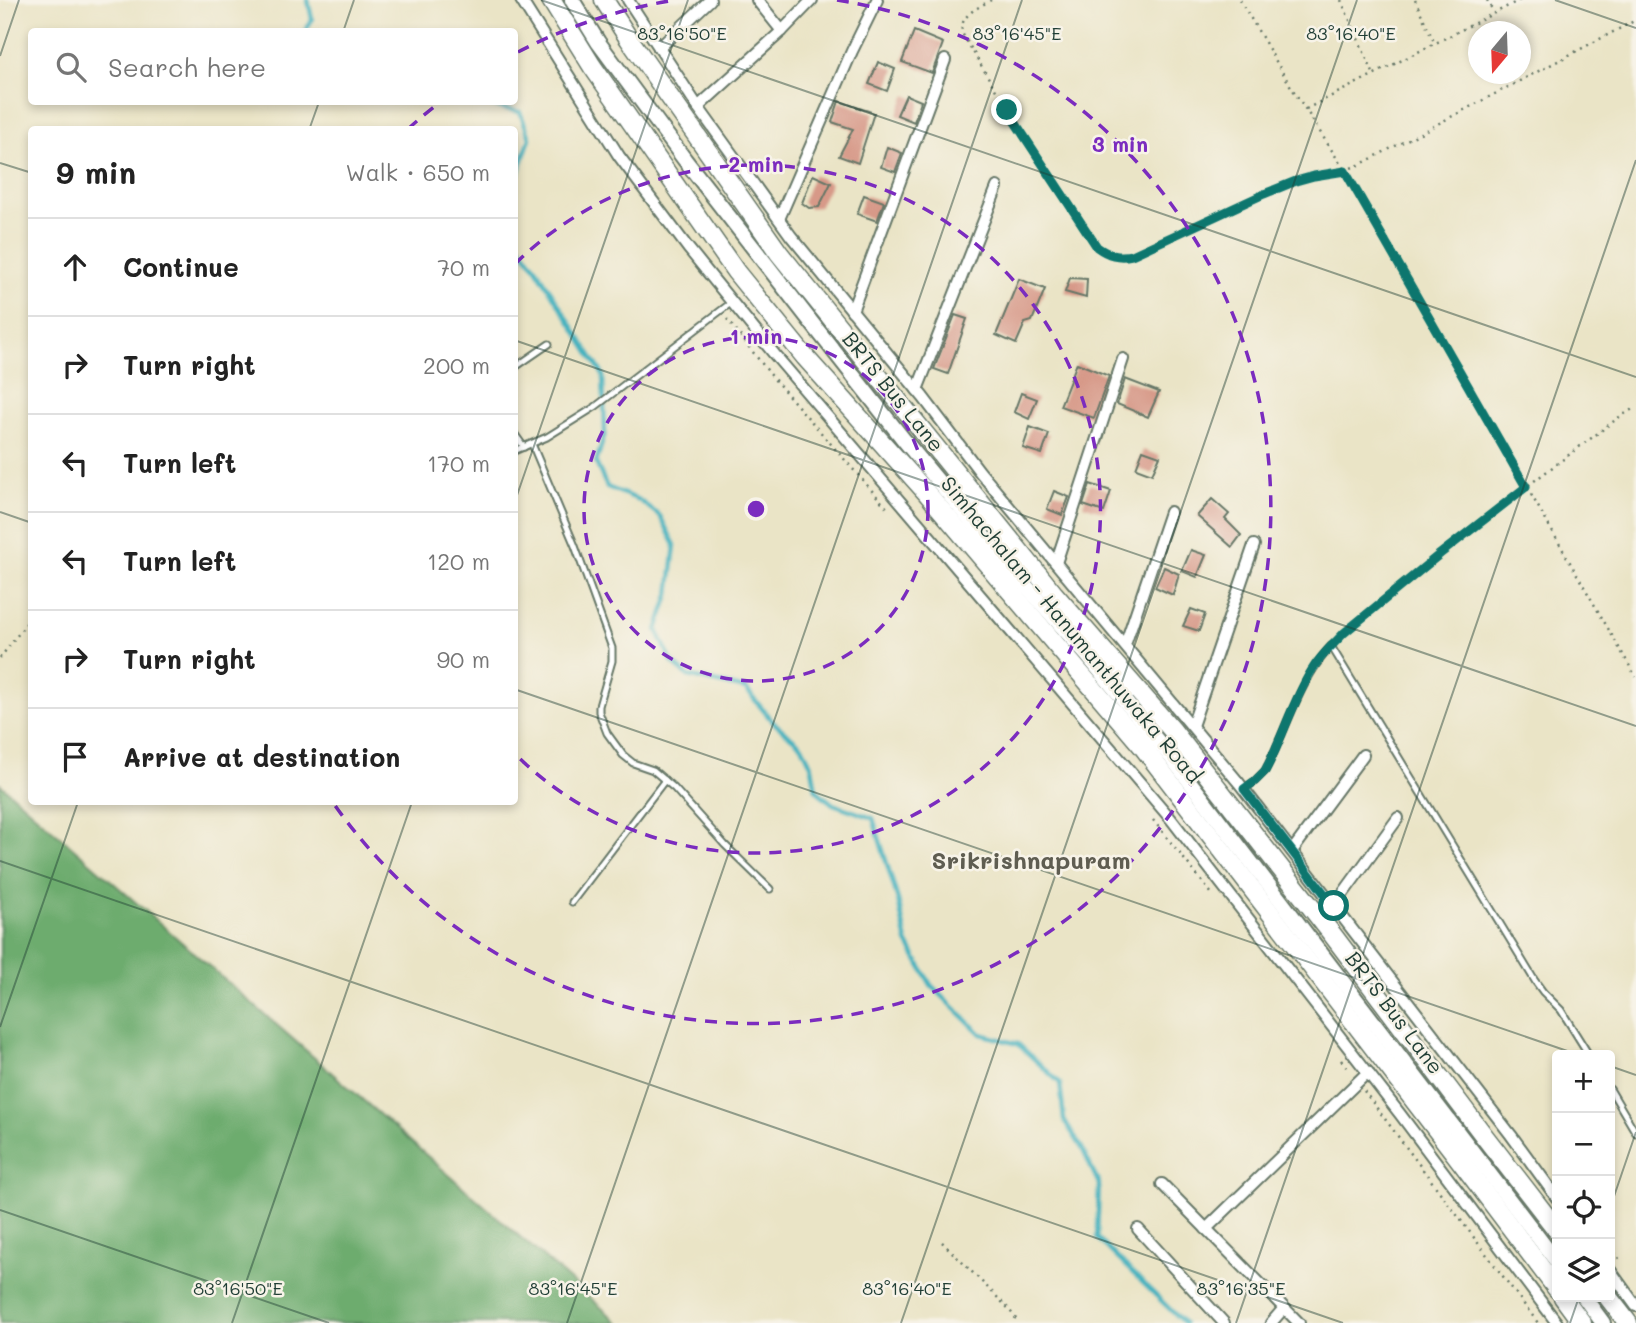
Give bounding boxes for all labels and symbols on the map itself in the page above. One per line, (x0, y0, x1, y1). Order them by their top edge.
text: 83°16'50"E (637, 21, 727, 45)
text: 83°16'45"E (973, 21, 1062, 45)
text: 83°16'40"E (1306, 21, 1396, 45)
north arrow (1468, 21, 1531, 84)
route end (991, 94, 1022, 125)
text: 3 min (1092, 130, 1148, 157)
text: 2 min (728, 150, 784, 177)
text: 1 min (730, 322, 782, 349)
street label: BRTS Bus Lane (837, 325, 951, 457)
street label: Simhachalam - Hanumanthuwaka Road (936, 470, 1209, 788)
centre of rings (744, 497, 768, 521)
district label: Srikrishnapuram (932, 844, 1130, 875)
route start (1318, 890, 1349, 921)
street label: BRTS Bus Lane (1340, 945, 1450, 1079)
text: 83°16'50"E (193, 1276, 283, 1300)
text: 83°16'45"E (529, 1276, 618, 1300)
text: 83°16'40"E (862, 1276, 952, 1300)
text: 83°16'35"E (1197, 1276, 1285, 1300)

